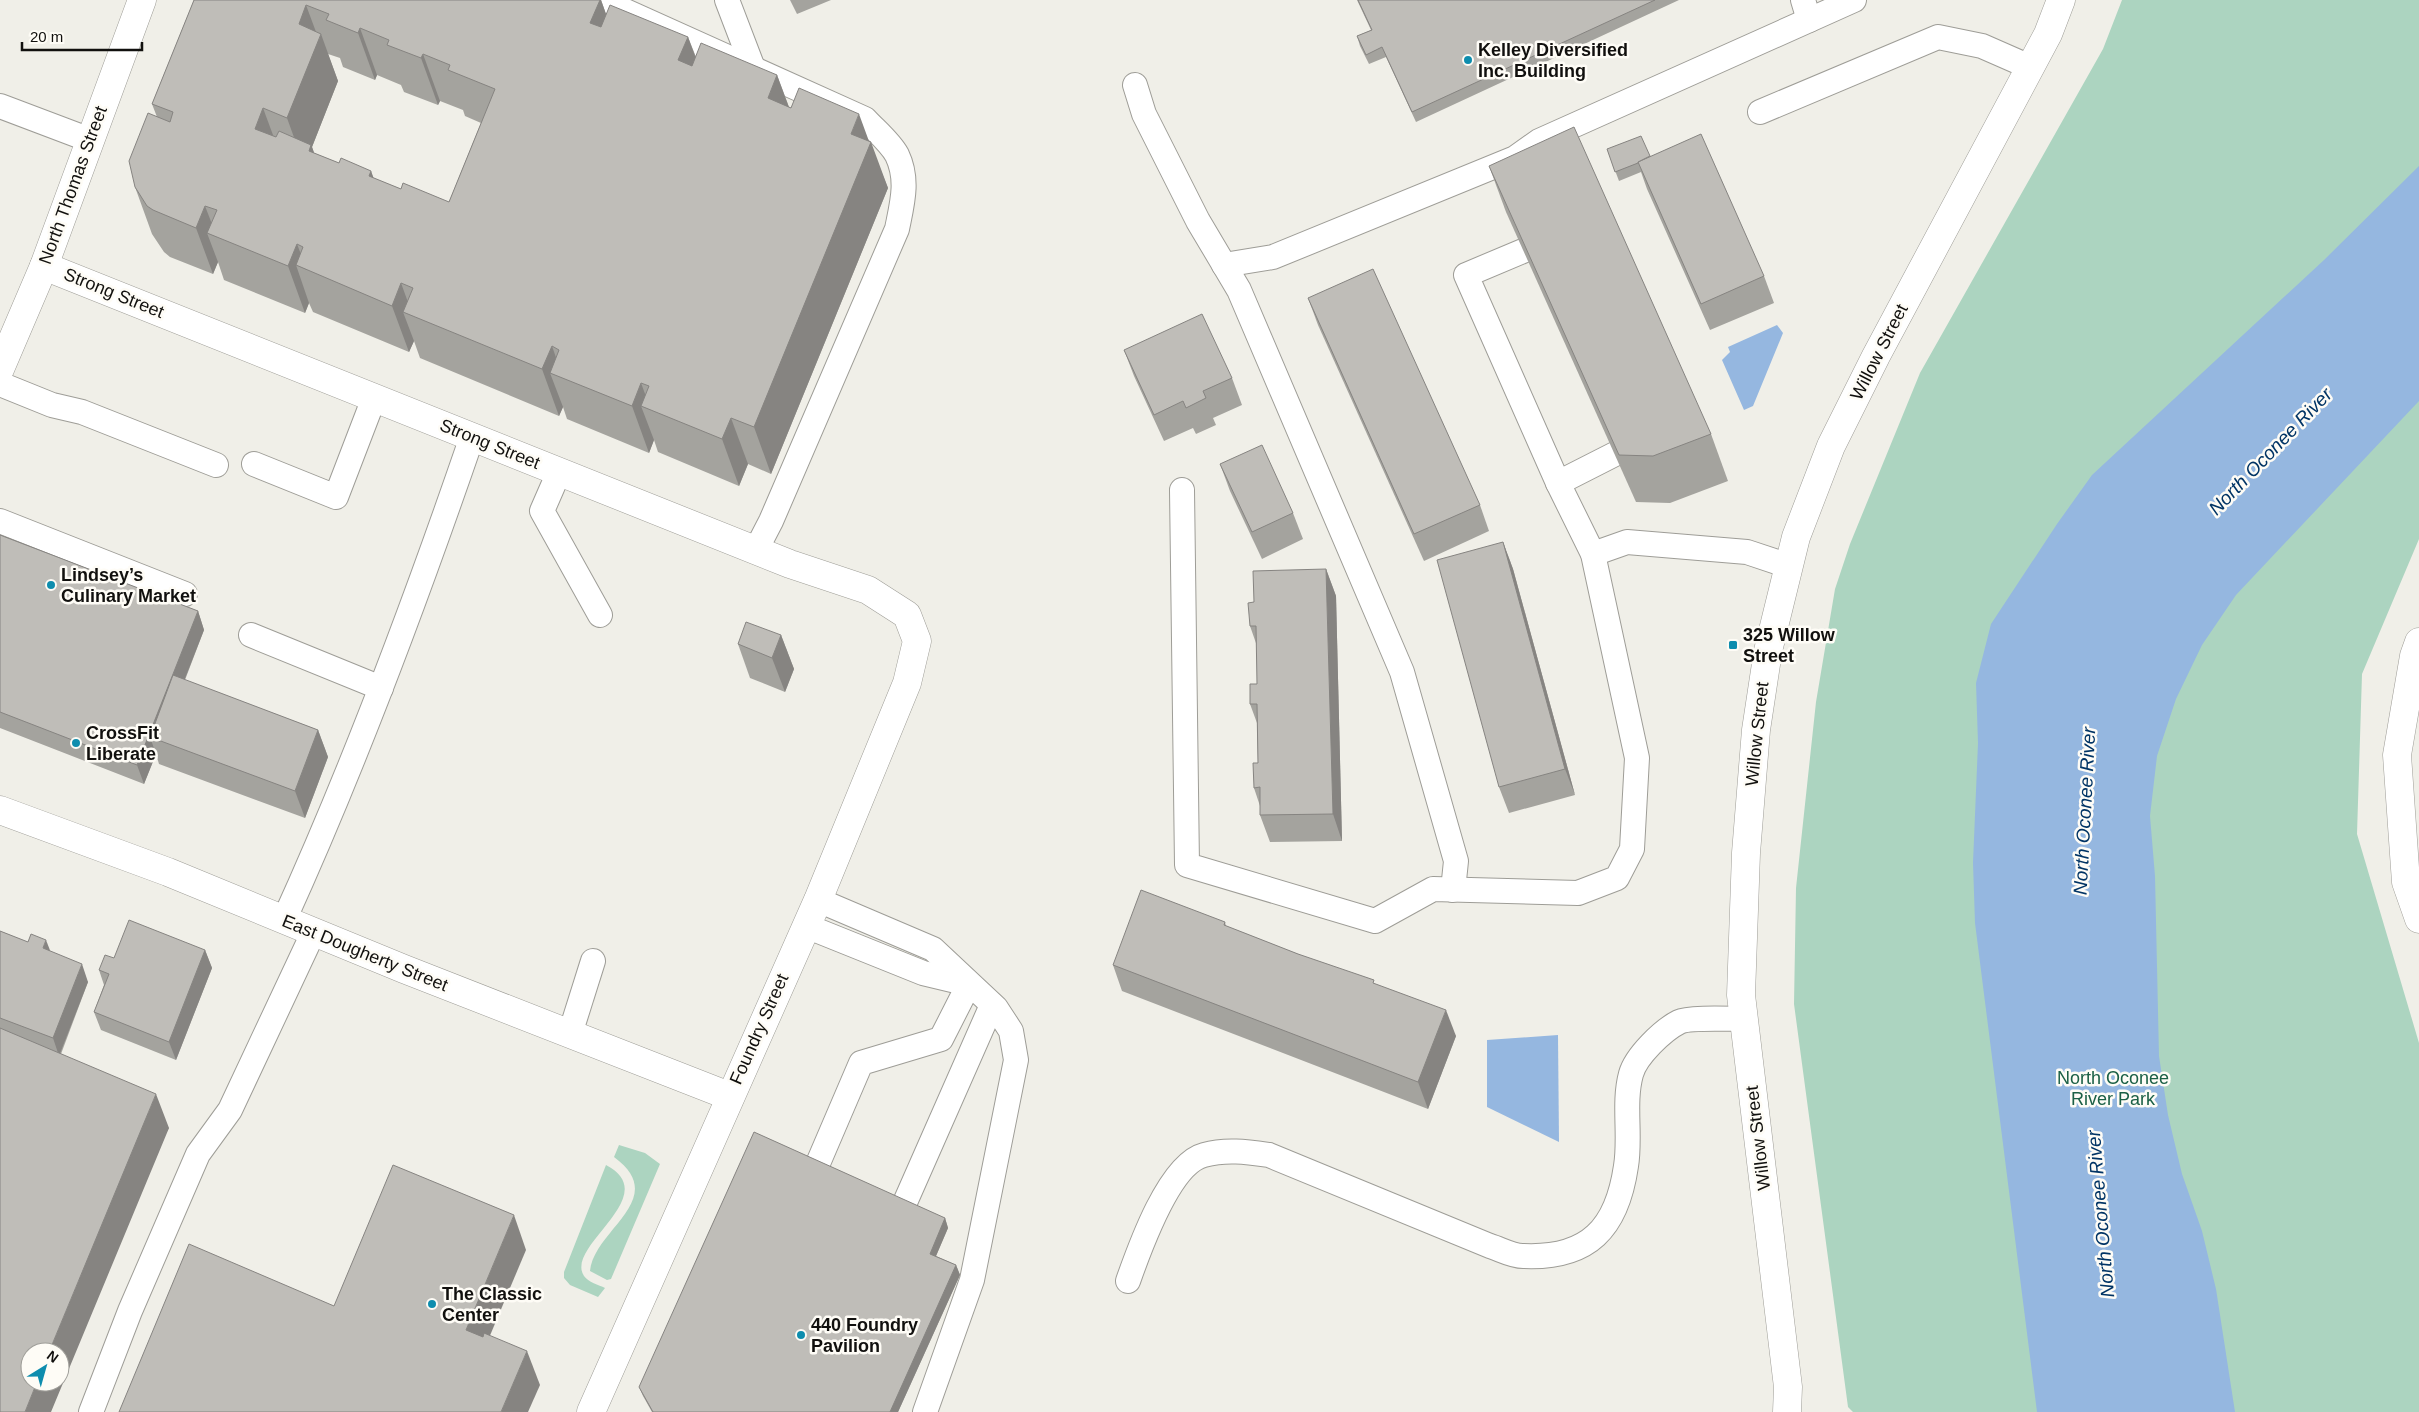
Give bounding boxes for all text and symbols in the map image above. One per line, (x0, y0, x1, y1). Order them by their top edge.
scale bar (22, 20, 142, 52)
text: 20 m (30, 28, 63, 45)
place label: Kelley Diversified Inc. Building (1478, 40, 1628, 81)
marker: Kelley Diversified Inc. Building (1462, 54, 1474, 66)
street label: North Thomas Street (35, 103, 111, 267)
street label: Strong Street (61, 264, 167, 322)
street label: Willow Street (1846, 301, 1912, 403)
water label: North Oconee River (2204, 383, 2337, 519)
street label: Strong Street (437, 415, 543, 473)
place label: Lindsey’s Culinary Market (61, 565, 196, 606)
marker: Lindsey’s Culinary Market (45, 579, 57, 591)
place label: 325 Willow Street (1743, 625, 1836, 666)
marker: 325 Willow Street (1727, 639, 1739, 651)
street label: Willow Street (1742, 681, 1772, 787)
place label: CrossFit Liberate (86, 723, 159, 764)
water label: North Oconee River (2070, 726, 2099, 895)
marker: CrossFit Liberate (70, 737, 82, 749)
street label: East Dougherty Street (279, 911, 451, 995)
street label: Foundry Street (726, 971, 792, 1087)
park label: North Oconee River Park (2057, 1068, 2169, 1109)
street label: Willow Street (1742, 1085, 1774, 1191)
water label: North Oconee River (2083, 1129, 2118, 1299)
place label: The Classic Center (442, 1284, 542, 1325)
marker: The Classic Center (426, 1298, 438, 1310)
place label: 440 Foundry Pavilion (811, 1315, 918, 1356)
marker: 440 Foundry Pavilion (795, 1329, 807, 1341)
north arrow (20, 1342, 70, 1392)
text: N (44, 1347, 62, 1366)

